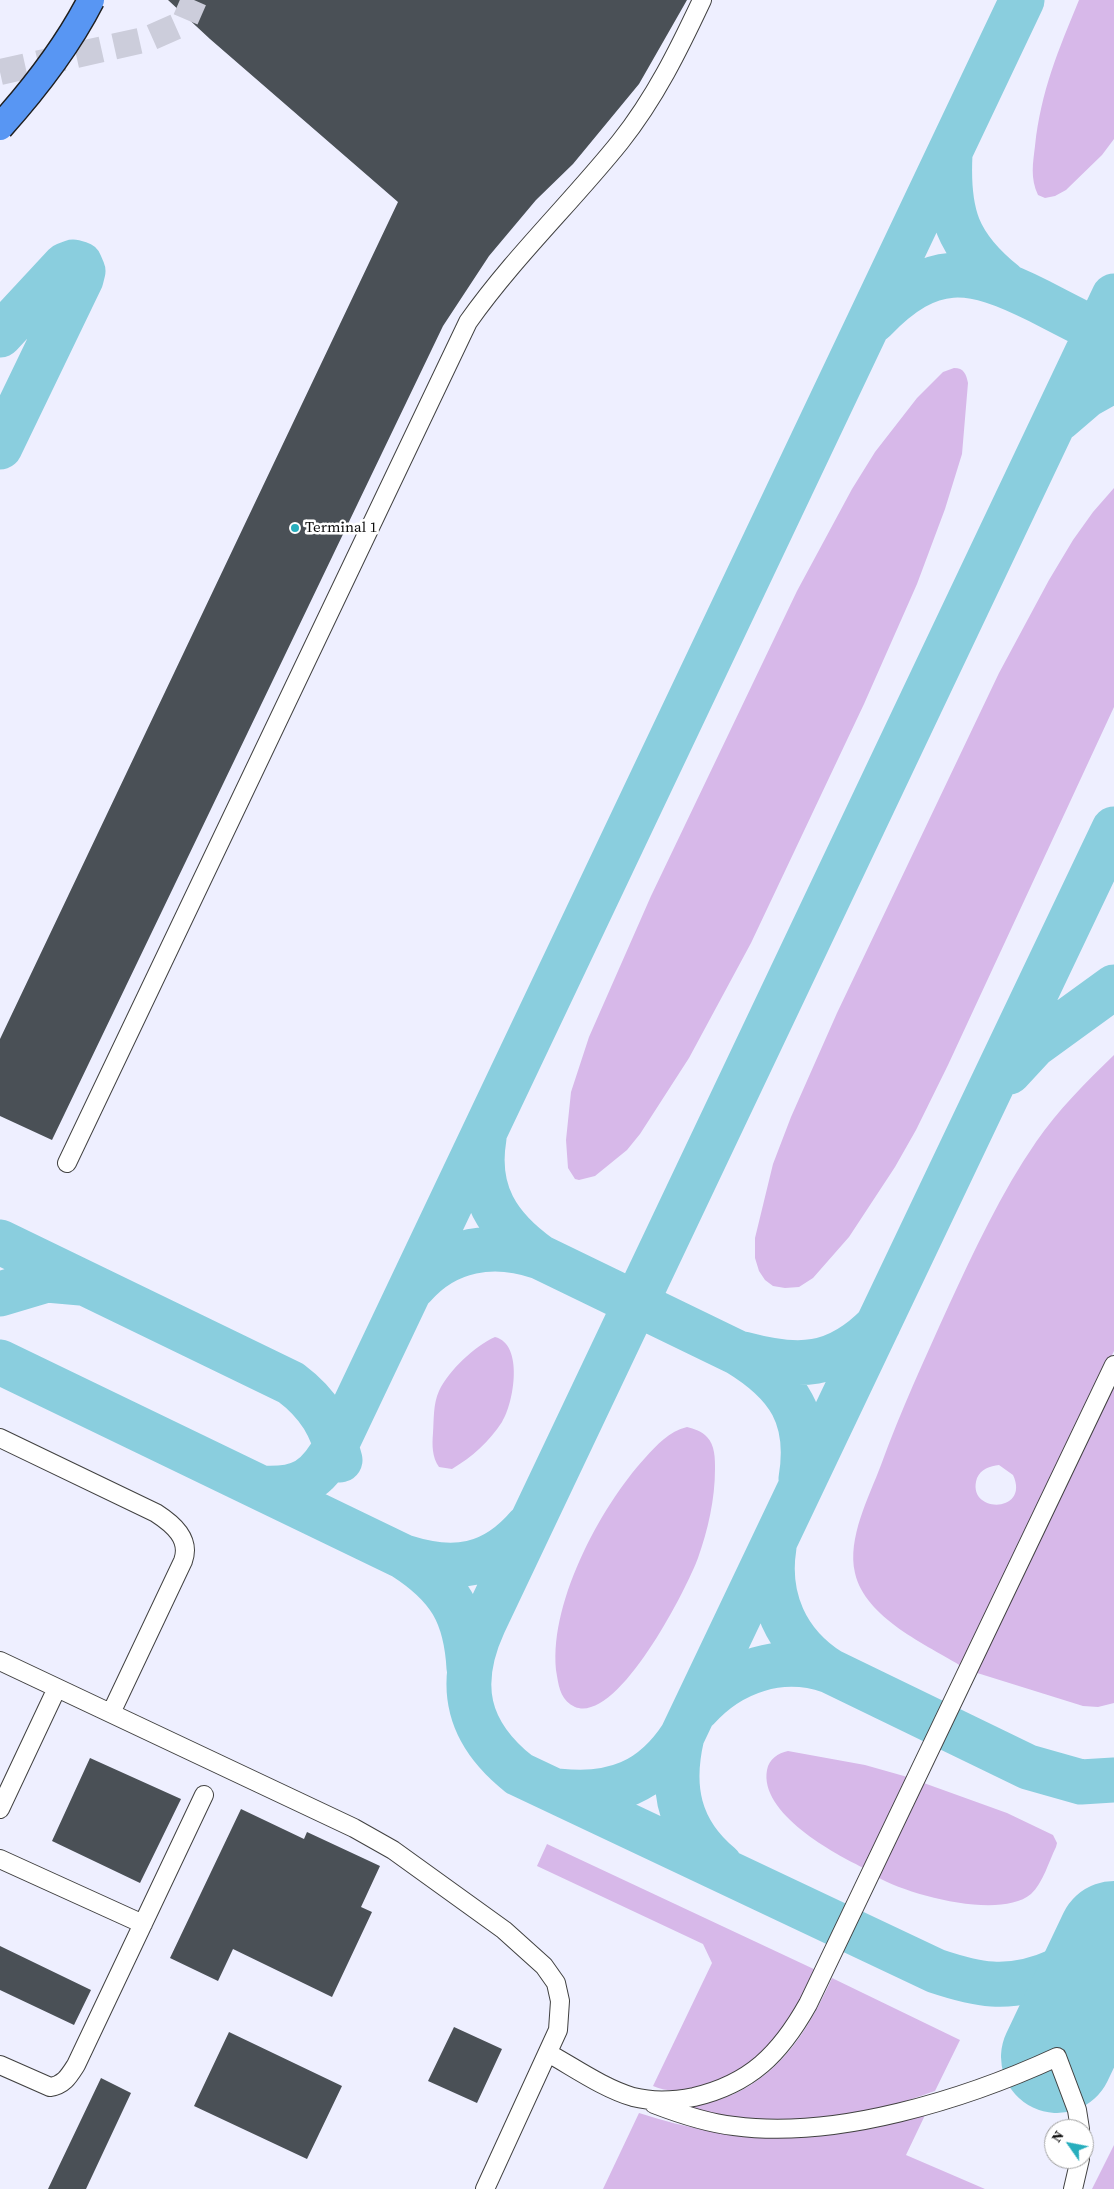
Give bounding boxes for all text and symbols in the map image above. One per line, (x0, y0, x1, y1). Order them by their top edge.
place label: Terminal 1 (305, 519, 377, 537)
marker: Terminal 1 (289, 522, 301, 534)
north arrow (1044, 2119, 1094, 2169)
text: N (1046, 2127, 1068, 2146)

